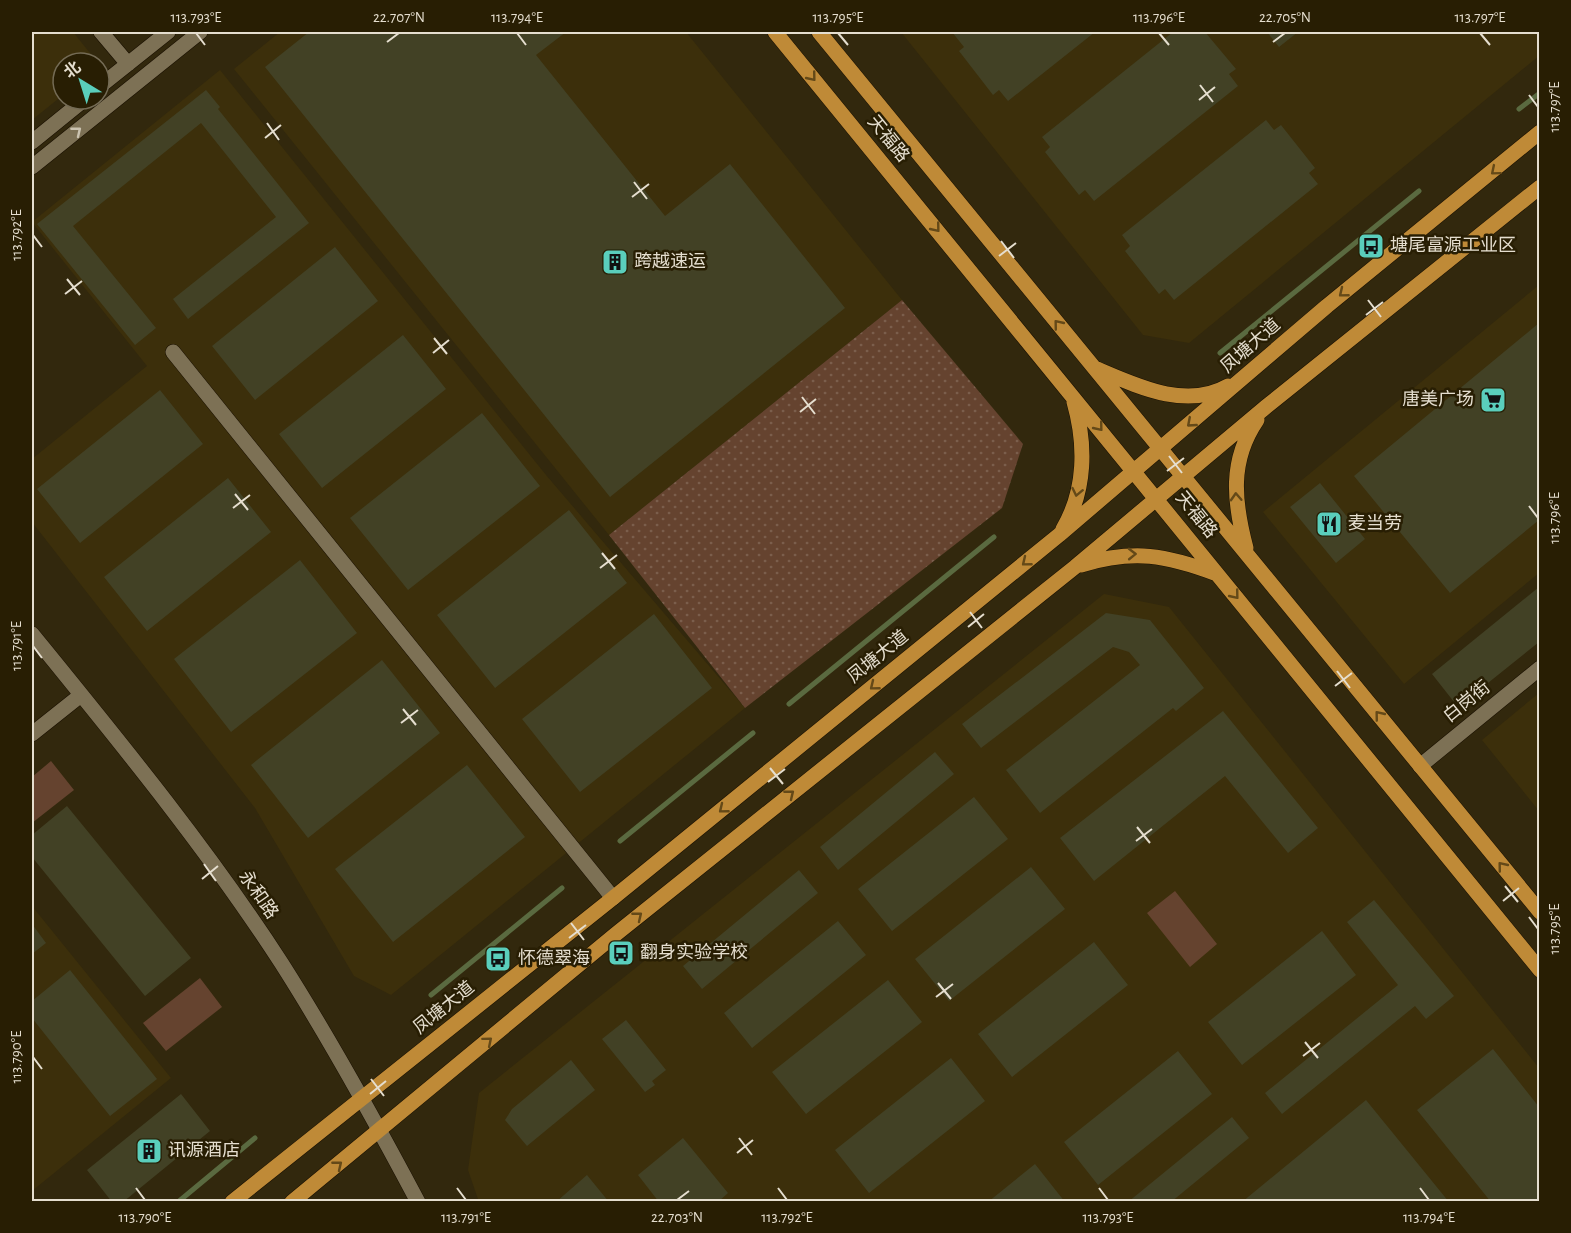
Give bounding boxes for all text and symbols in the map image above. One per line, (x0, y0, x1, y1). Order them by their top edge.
text: 113.793°E (170, 10, 222, 25)
text: 22.707°N (373, 10, 425, 25)
text: 113.794°E (491, 10, 543, 25)
text: 113.795°E (812, 10, 864, 25)
text: 113.796°E (1133, 10, 1185, 25)
text: 22.705°N (1259, 10, 1311, 25)
text: 113.797°E (1454, 10, 1506, 25)
north arrow (51, 51, 111, 111)
text: 北 (61, 58, 84, 81)
one-way arrow (805, 70, 816, 81)
text: 113.797°E (1547, 81, 1562, 133)
street label: 天福路 (864, 111, 914, 166)
one-way arrow (70, 127, 81, 138)
one-way arrow (1491, 163, 1502, 174)
text: 113.792°E (9, 209, 24, 261)
one-way arrow (928, 221, 939, 232)
bus stop icon: 塘尾富源工业区 (1356, 231, 1386, 261)
place label: 塘尾富源工业区 (1390, 235, 1516, 255)
building icon: 跨越速运 (600, 247, 630, 277)
place label: 跨越速运 (634, 251, 706, 271)
one-way arrow (1339, 285, 1350, 296)
street label: 凤塘大道 (1217, 314, 1284, 376)
one-way arrow (1055, 319, 1066, 330)
supermarket icon: 唐美广场 (1478, 385, 1508, 415)
place label: 唐美广场 (1402, 389, 1474, 409)
one-way arrow (1187, 416, 1198, 427)
one-way arrow (1092, 420, 1103, 431)
one-way arrow (1072, 486, 1085, 496)
street label: 天福路 (1172, 487, 1222, 542)
text: 113.796°E (1547, 492, 1562, 544)
one-way arrow (1229, 493, 1242, 502)
restaurant icon: 麦当劳 (1314, 509, 1344, 539)
place label: 麦当劳 (1348, 513, 1402, 533)
one-way arrow (1127, 548, 1136, 561)
one-way arrow (1021, 555, 1032, 566)
one-way arrow (1228, 588, 1239, 599)
text: 113.791°E (9, 621, 24, 671)
street label: 凤塘大道 (843, 626, 912, 687)
street label: 白岗街 (1439, 676, 1494, 726)
one-way arrow (870, 678, 881, 689)
one-way arrow (1375, 711, 1386, 722)
one-way arrow (783, 790, 794, 801)
one-way arrow (719, 801, 730, 812)
one-way arrow (1499, 862, 1510, 873)
street label: 永和路 (235, 867, 282, 922)
text: 113.795°E (1547, 903, 1562, 955)
one-way arrow (631, 913, 642, 924)
bus stop icon: 翻身实验学校 (606, 938, 636, 968)
place label: 翻身实验学校 (640, 942, 748, 962)
bus stop icon: 怀德翠海 (483, 944, 513, 974)
place label: 怀德翠海 (518, 948, 590, 968)
street label: 凤塘大道 (409, 977, 478, 1038)
text: 113.790°E (9, 1031, 24, 1083)
one-way arrow (481, 1037, 492, 1048)
building icon: 讯源酒店 (134, 1136, 164, 1166)
place label: 讯源酒店 (168, 1140, 240, 1160)
one-way arrow (331, 1161, 342, 1172)
text: 113.790°E (119, 1210, 171, 1225)
text: 113.791°E (441, 1210, 491, 1225)
text: 22.703°N (651, 1210, 703, 1225)
text: 113.792°E (761, 1210, 813, 1225)
text: 113.793°E (1082, 1210, 1134, 1225)
text: 113.794°E (1403, 1210, 1455, 1225)

